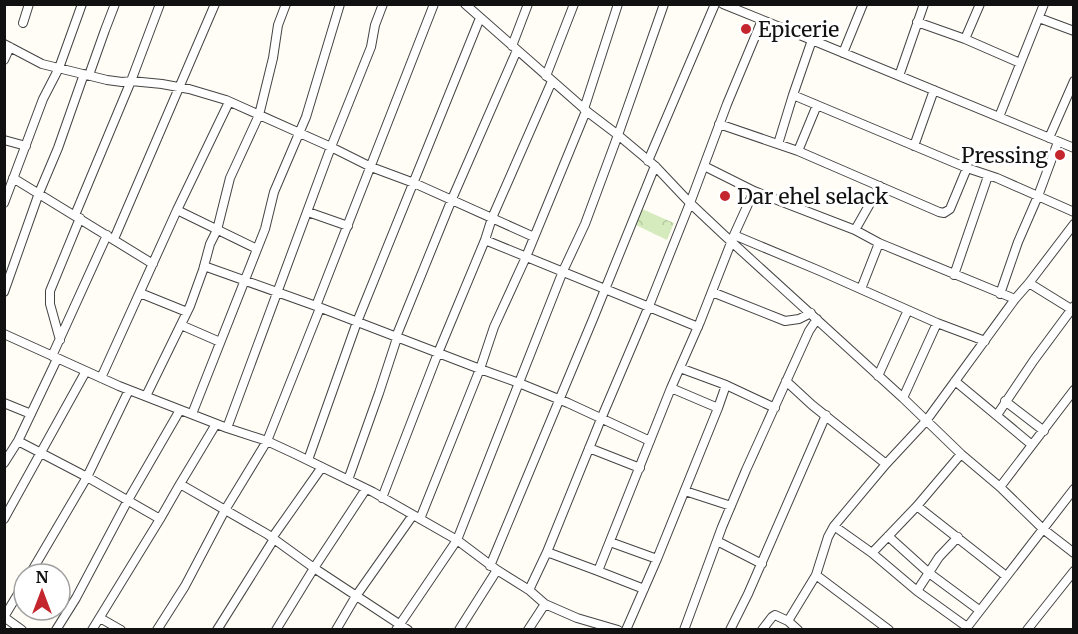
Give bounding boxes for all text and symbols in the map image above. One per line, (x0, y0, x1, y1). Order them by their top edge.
place label: Epicerie (758, 16, 839, 43)
marker: Epicerie (739, 22, 753, 36)
place label: Pressing (961, 142, 1048, 169)
marker: Pressing (1053, 148, 1067, 162)
place label: Dar ehel selack (737, 183, 889, 210)
marker: Dar ehel selack (718, 189, 732, 203)
north arrow (12, 562, 72, 622)
text: N (36, 567, 49, 587)

